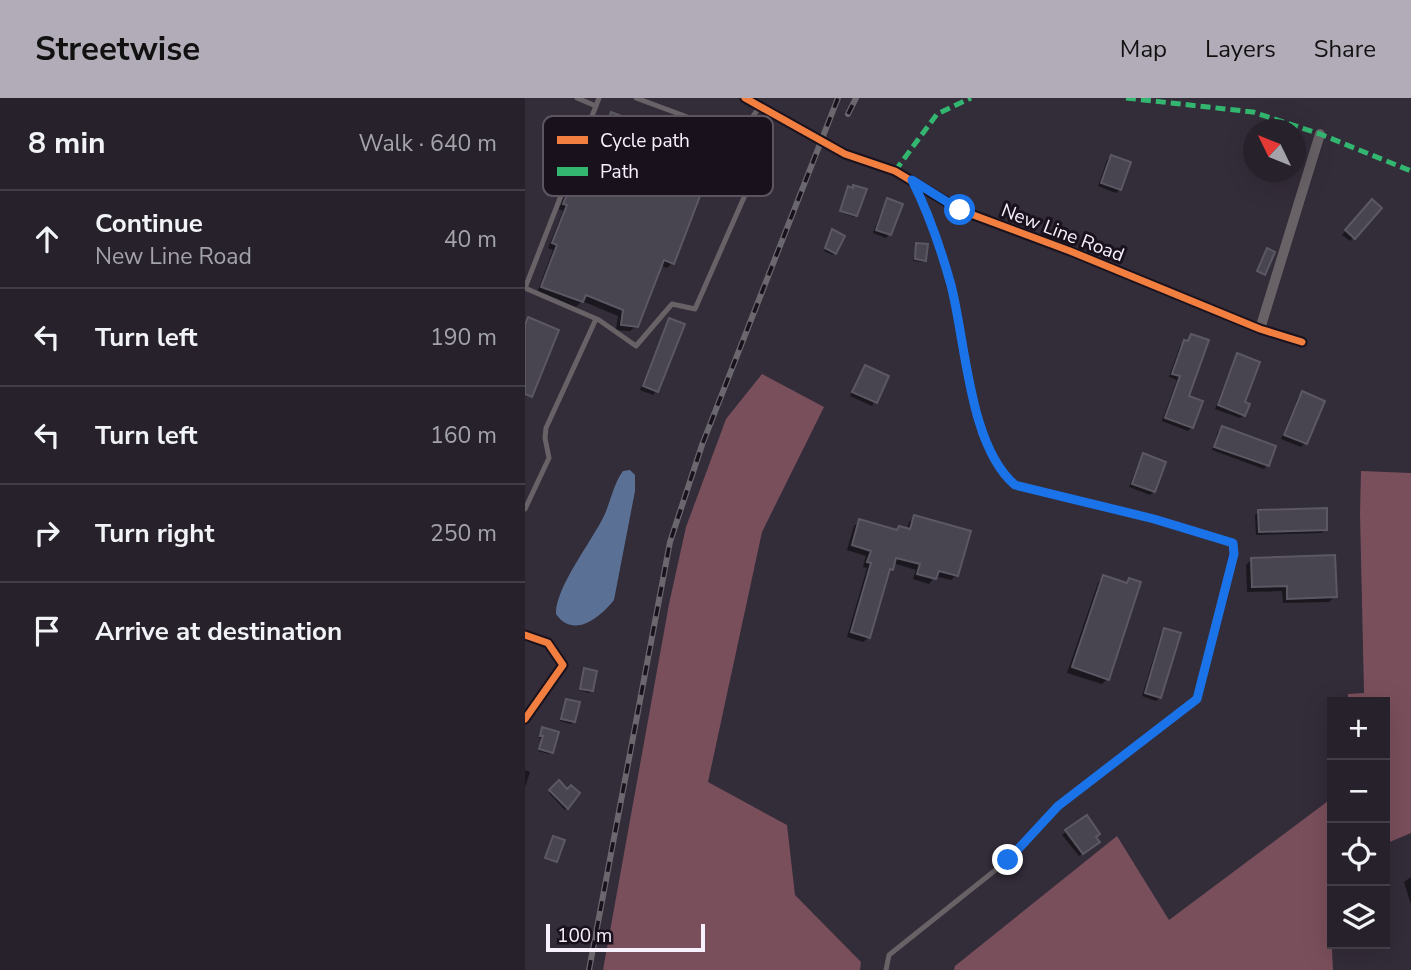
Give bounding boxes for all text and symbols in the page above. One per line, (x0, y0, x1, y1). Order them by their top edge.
text: Streetwise (35, 27, 200, 72)
text: Map (1120, 33, 1167, 65)
text: Layers (1205, 33, 1276, 65)
text: Share (1314, 33, 1376, 65)
legend (543, 116, 773, 196)
north arrow (1243, 119, 1306, 182)
text: 8 min (28, 123, 106, 164)
text: Walk · 640 m (358, 128, 497, 159)
text: Cycle path (600, 128, 690, 154)
text: Path (600, 159, 639, 185)
route start (944, 194, 975, 225)
street label: New Line Road (997, 198, 1128, 268)
text: Continue (95, 206, 203, 241)
icon: ahead (28, 220, 66, 258)
text: 40 m (444, 224, 497, 255)
text: New Line Road (95, 241, 252, 272)
icon: left (28, 318, 66, 356)
text: Turn left (95, 320, 198, 355)
text: 190 m (430, 322, 497, 353)
icon: left (28, 416, 66, 454)
text: Turn left (95, 418, 198, 453)
text: 160 m (430, 420, 497, 451)
icon: right (28, 514, 66, 552)
text: Turn right (95, 516, 214, 551)
text: 250 m (430, 518, 497, 549)
icon: arrive (28, 612, 66, 650)
text: Arrive at destination (95, 614, 342, 649)
map controls (1327, 697, 1390, 949)
button: + (1327, 697, 1390, 760)
button: − (1327, 760, 1390, 823)
button: locate (1327, 823, 1390, 886)
route end (992, 844, 1023, 875)
button: layers (1327, 886, 1390, 949)
scale bar (546, 921, 705, 953)
text: 100 m (557, 923, 612, 949)

